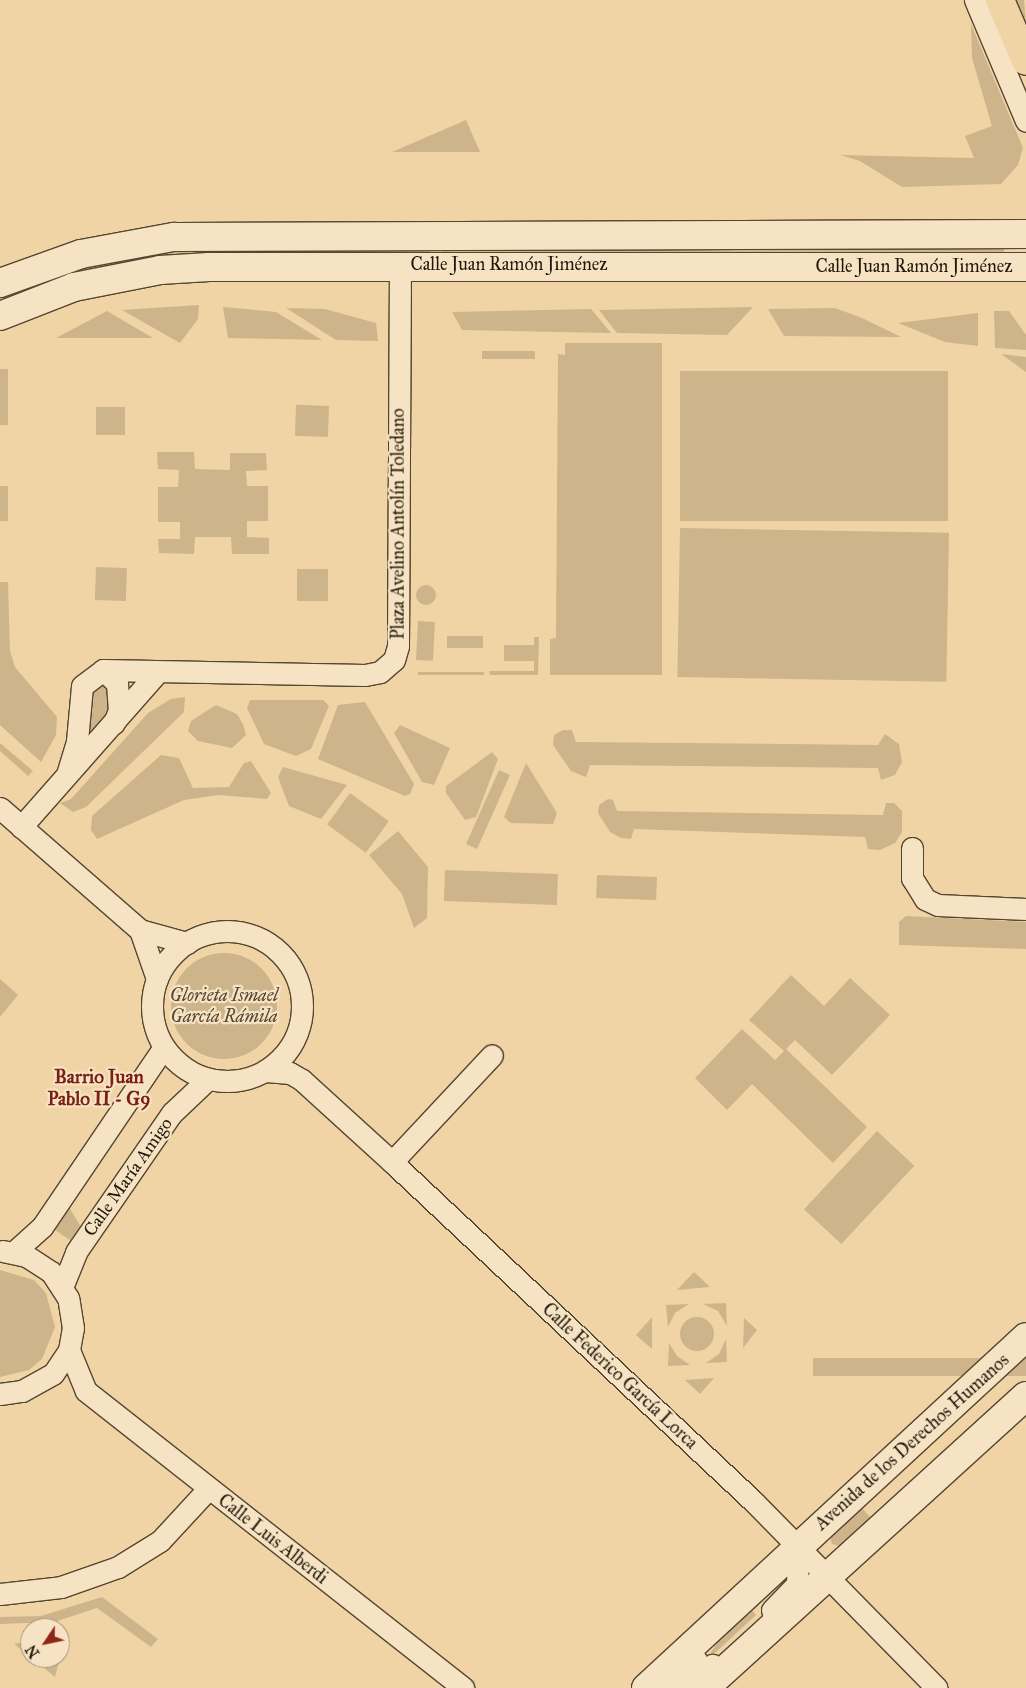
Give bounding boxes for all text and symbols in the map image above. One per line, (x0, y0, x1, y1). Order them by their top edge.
street label: Calle Juan Ramón Jiménez (410, 253, 608, 275)
street label: Calle Juan Ramón Jiménez (815, 255, 1013, 277)
street label: Plaza Avelino Antolín Toledano (387, 408, 409, 640)
park label: Glorieta Ismael García Rámila (170, 985, 278, 1028)
district label: Barrio Juan Pablo II - G9 (48, 1066, 150, 1110)
street label: Calle María Amigo (79, 1113, 177, 1241)
street label: Calle Federico García Lorca (538, 1298, 702, 1454)
street label: Avenida de los Derechos Humanos (811, 1349, 1013, 1535)
street label: Calle Luis Alberdi (214, 1490, 332, 1588)
north arrow (20, 1618, 70, 1668)
text: N (23, 1641, 43, 1661)

